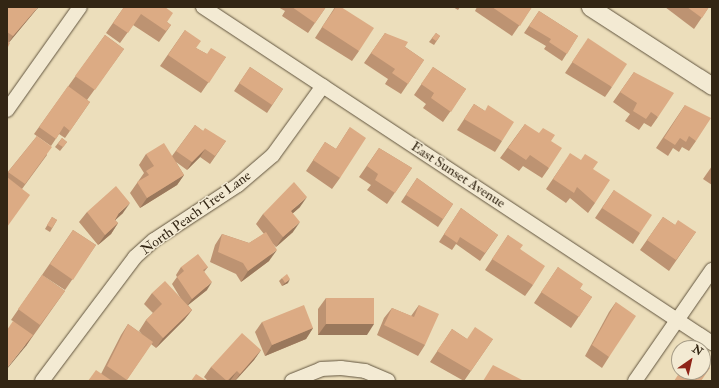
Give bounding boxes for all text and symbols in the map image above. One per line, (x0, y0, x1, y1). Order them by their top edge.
street label: East Sunset Avenue (408, 138, 508, 212)
street label: North Peach Tree Lane (138, 167, 254, 259)
north arrow (671, 340, 711, 380)
text: N (690, 342, 705, 359)

